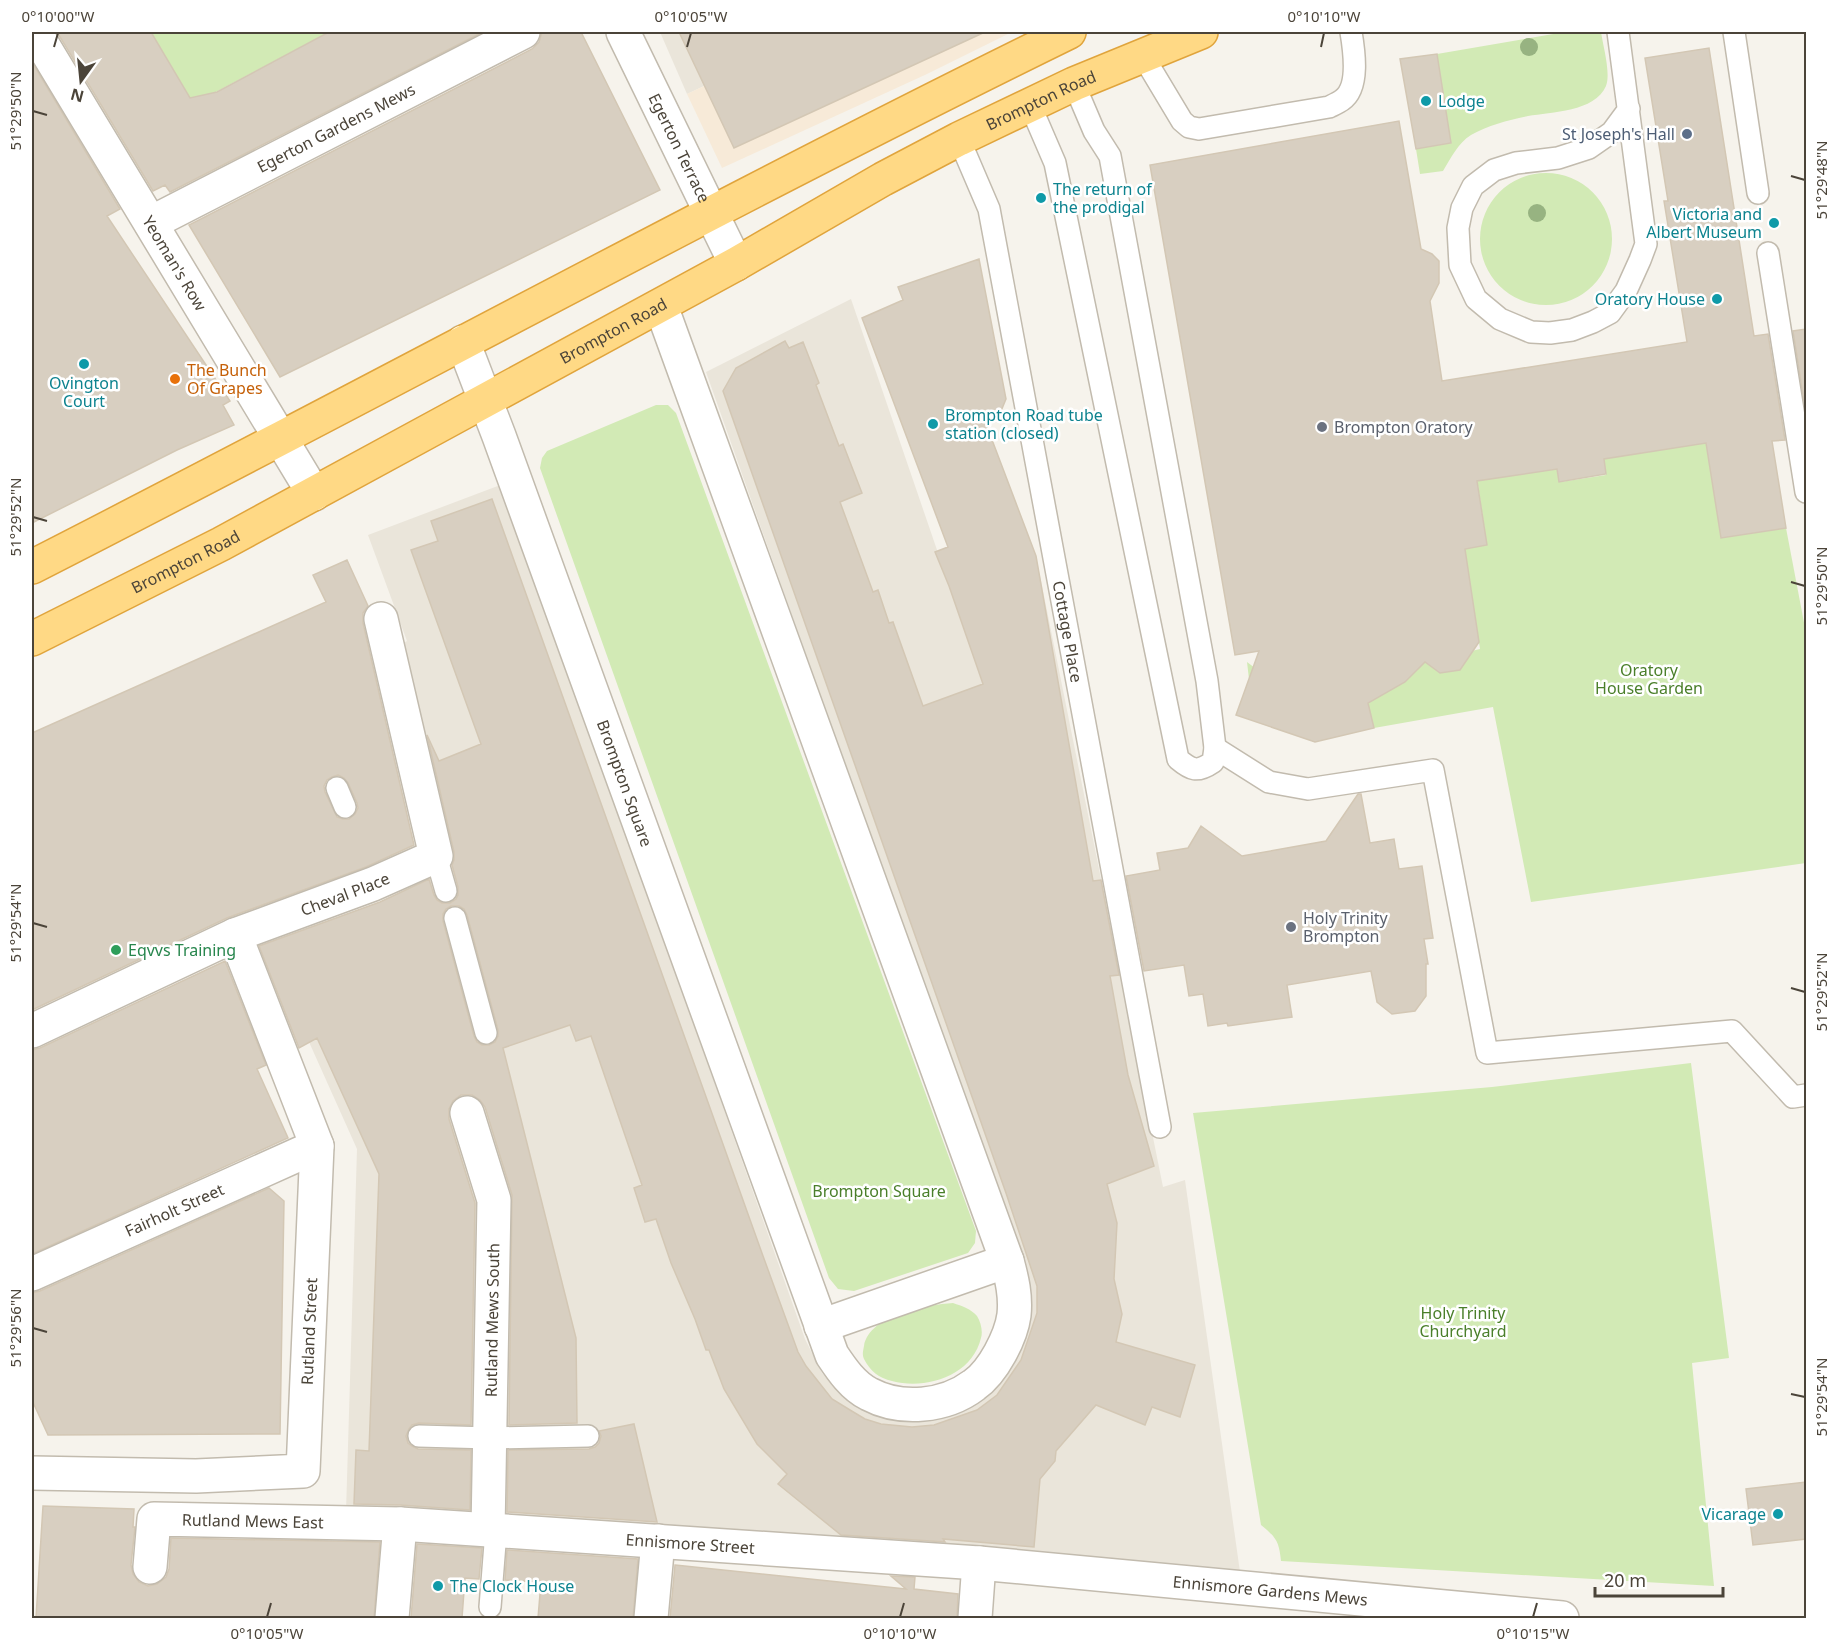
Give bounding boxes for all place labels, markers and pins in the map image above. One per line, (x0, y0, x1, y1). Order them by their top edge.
place label: Lodge (1438, 90, 1485, 112)
marker: Lodge (1419, 94, 1433, 108)
place label: St Joseph's Hall (1562, 123, 1675, 145)
marker: St Joseph's Hall (1680, 127, 1694, 141)
place label: The return of the prodigal (1053, 178, 1153, 218)
marker: The return of the prodigal (1034, 191, 1048, 205)
place label: Victoria and Albert Museum (1646, 203, 1762, 243)
marker: Victoria and Albert Museum (1767, 216, 1781, 230)
place label: Oratory House (1595, 288, 1705, 310)
marker: Oratory House (1710, 292, 1724, 306)
marker: Ovington Court (77, 357, 91, 371)
place label: The Bunch Of Grapes (187, 359, 267, 399)
place label: Ovington Court (49, 372, 119, 412)
marker: The Bunch Of Grapes (168, 372, 182, 386)
place label: Brompton Road tube station (closed) (945, 404, 1103, 444)
place label: Brompton Oratory (1334, 416, 1473, 438)
marker: Brompton Road tube station (closed) (926, 417, 940, 431)
marker: Brompton Oratory (1315, 420, 1329, 434)
place label: Holy Trinity Brompton (1303, 907, 1389, 947)
marker: Holy Trinity Brompton (1284, 920, 1298, 934)
place label: Eqvvs Training (128, 939, 236, 961)
marker: Eqvvs Training (109, 943, 123, 957)
place label: Vicarage (1701, 1503, 1766, 1525)
marker: Vicarage (1771, 1507, 1785, 1521)
place label: The Clock House (450, 1575, 574, 1597)
marker: The Clock House (431, 1579, 445, 1593)

